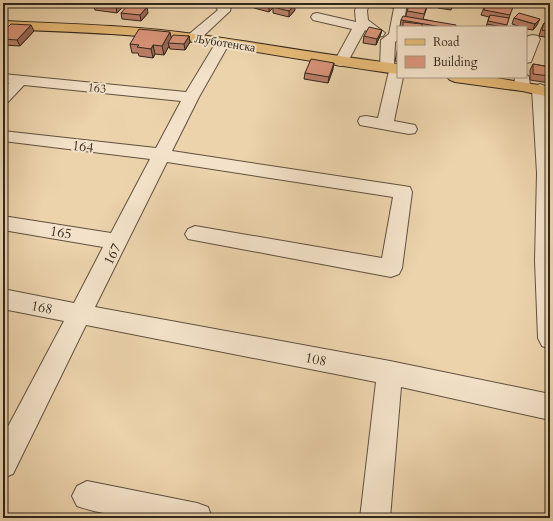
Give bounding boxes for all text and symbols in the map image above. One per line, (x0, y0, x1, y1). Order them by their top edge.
legend (397, 26, 527, 78)
street label: Љуботенска (193, 30, 257, 56)
text: Road (433, 34, 460, 50)
text: Building (433, 54, 478, 70)
street label: 163 (87, 79, 107, 97)
street label: 164 (71, 136, 95, 157)
street label: 165 (49, 221, 73, 244)
street label: 167 (99, 240, 126, 268)
street label: 168 (30, 296, 54, 319)
street label: 108 (304, 348, 328, 371)

